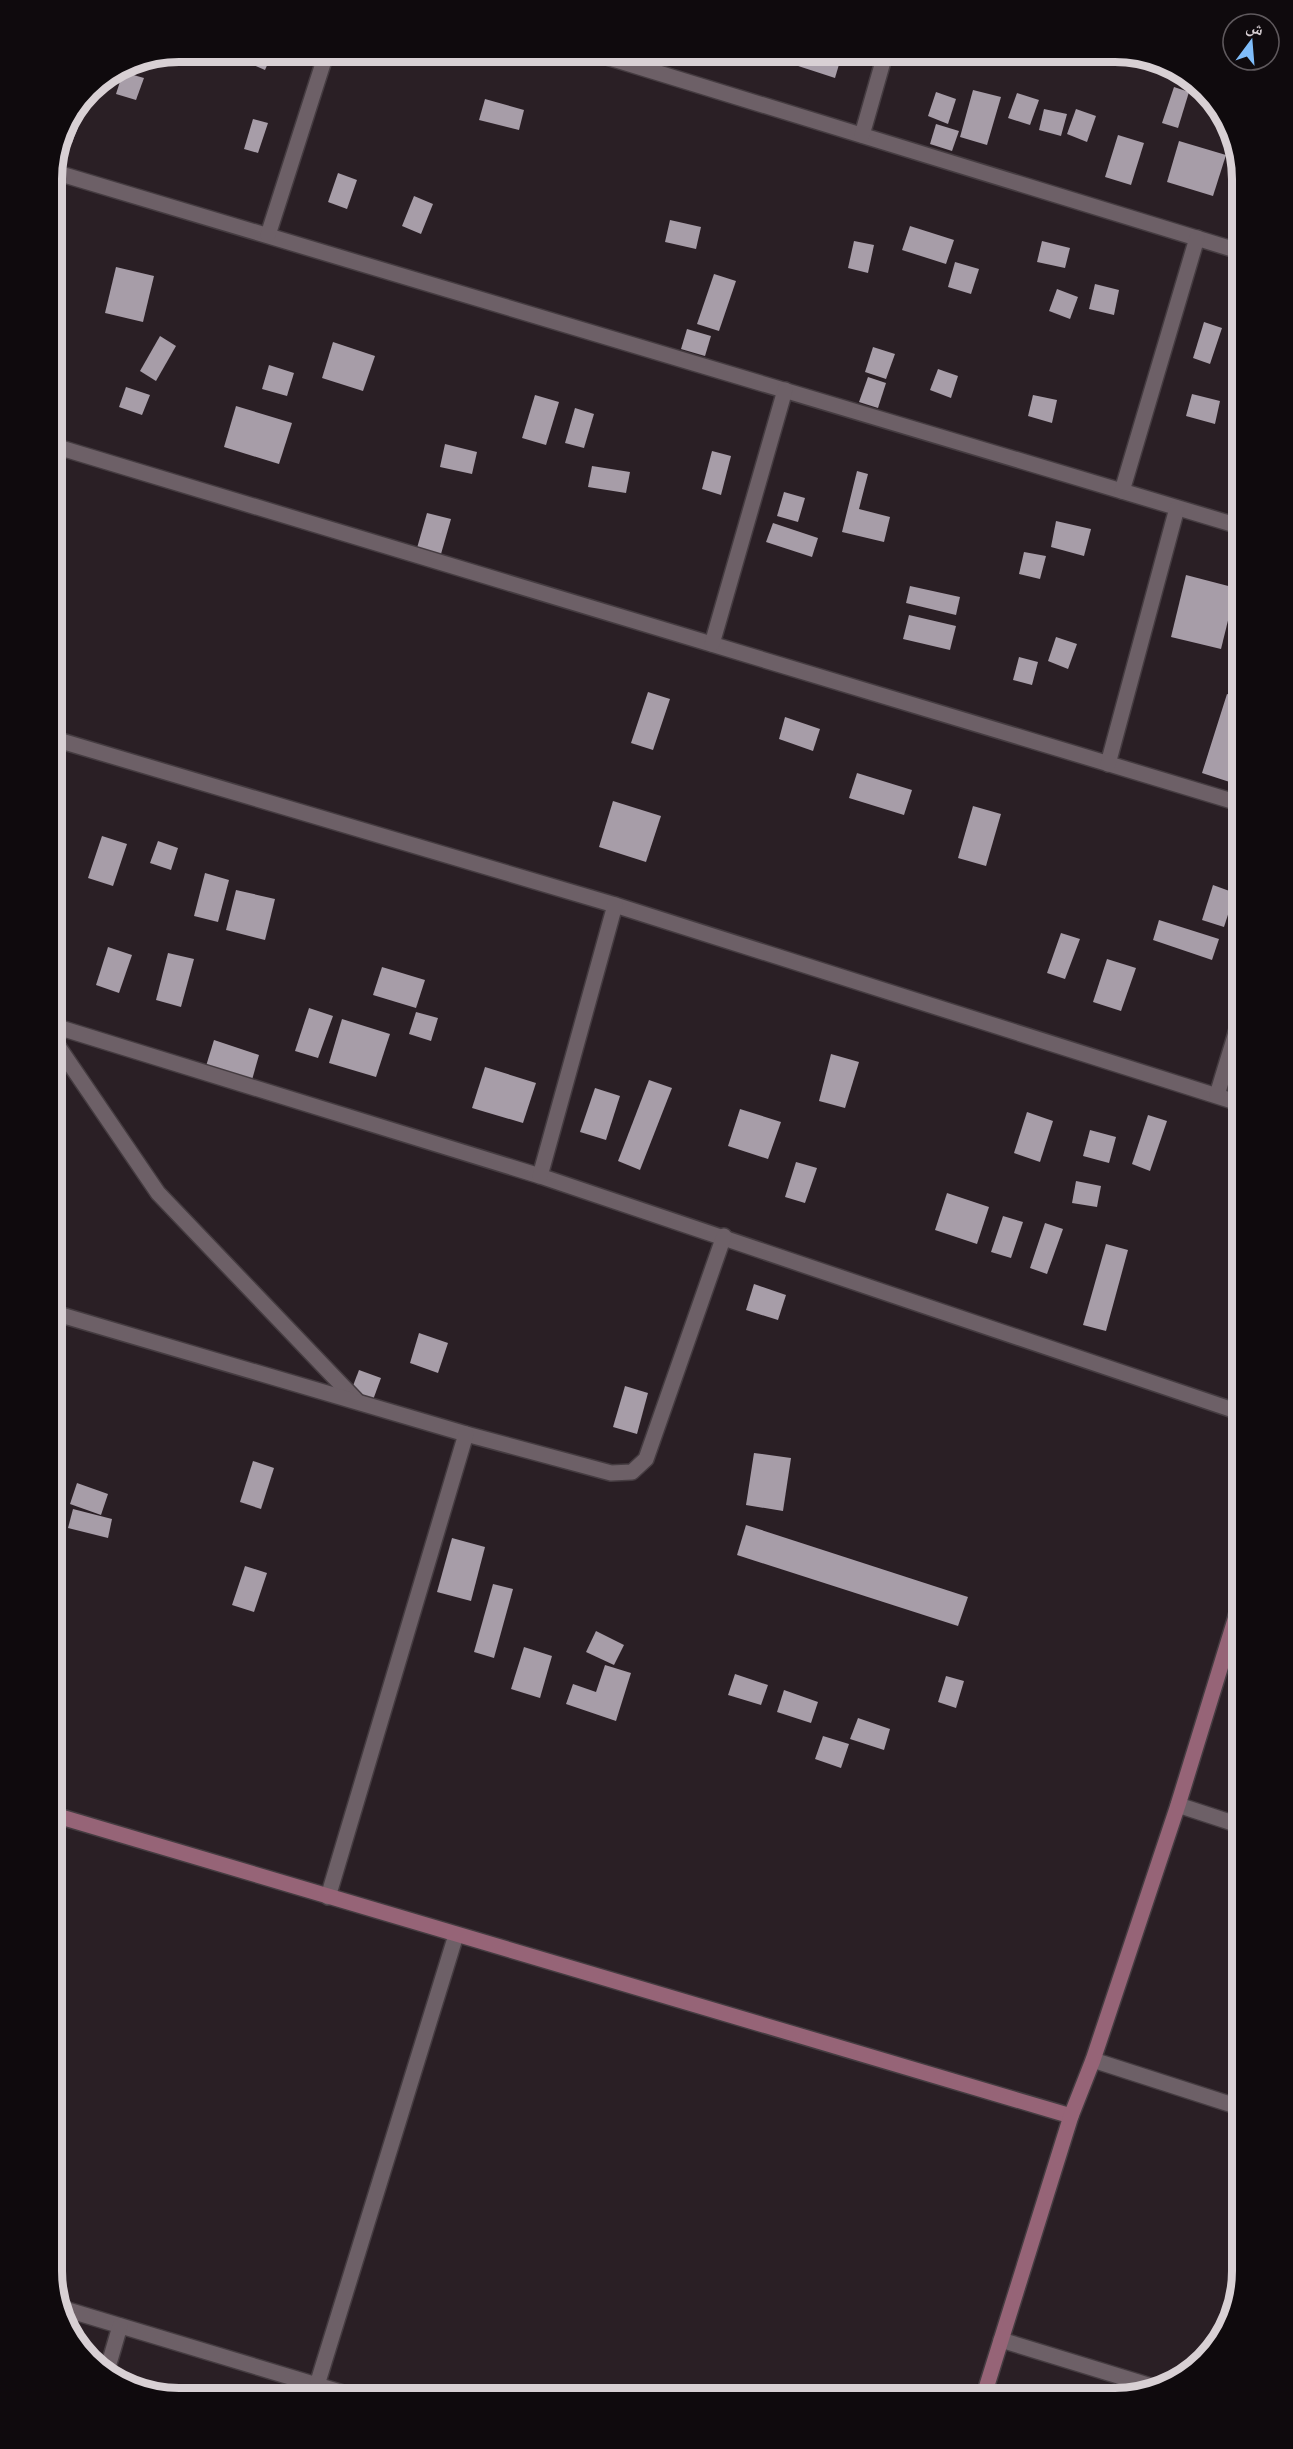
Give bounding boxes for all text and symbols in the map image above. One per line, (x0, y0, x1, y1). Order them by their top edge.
north arrow (1221, 12, 1281, 72)
text: ش (1244, 18, 1266, 40)

